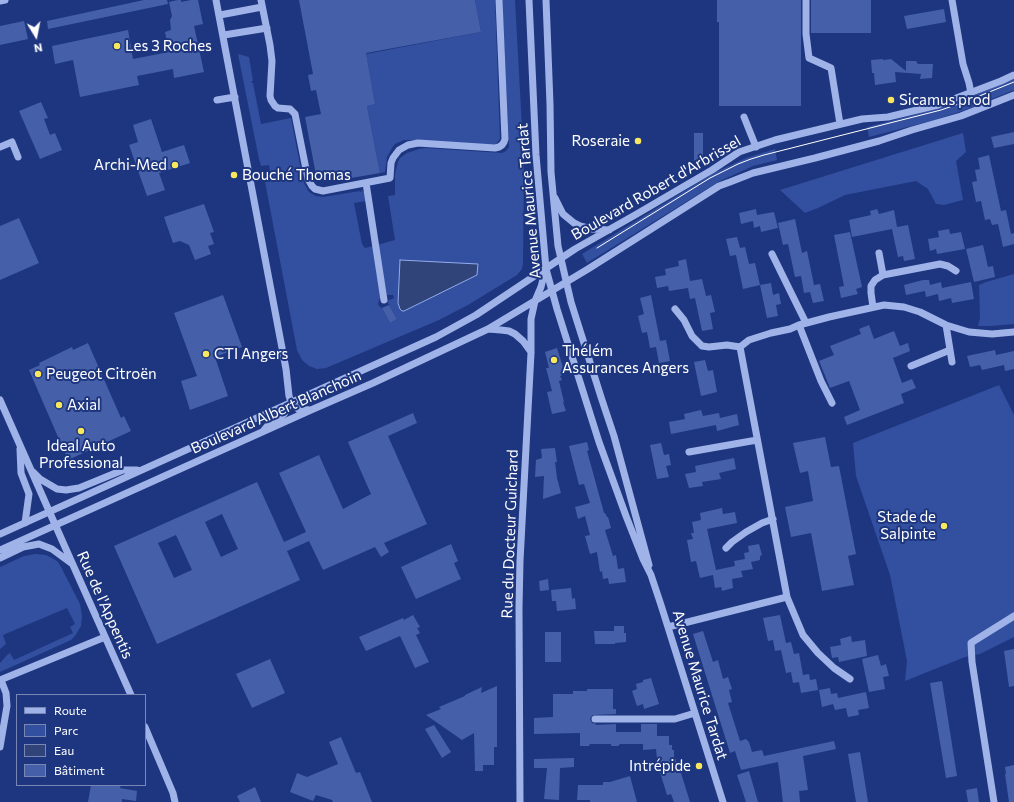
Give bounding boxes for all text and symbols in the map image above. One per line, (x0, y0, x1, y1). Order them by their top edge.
north arrow (16, 16, 56, 56)
place label: Les 3 Roches (125, 37, 212, 55)
text: N (33, 41, 43, 55)
marker: Les 3 Roches (112, 41, 122, 51)
place label: Sicamus prod (899, 91, 990, 109)
marker: Sicamus prod (886, 95, 896, 105)
street label: Avenue Maurice Tardat (513, 123, 545, 279)
street label: Boulevard Robert d'Arbrissel (568, 132, 744, 244)
place label: Roseraie (571, 132, 630, 150)
marker: Roseraie (633, 136, 643, 146)
place label: Archi-Med (94, 156, 167, 174)
marker: Archi-Med (170, 160, 180, 170)
place label: Bouché Thomas (242, 166, 351, 184)
marker: Bouché Thomas (229, 170, 239, 180)
place label: Thélém Assurances Angers (562, 342, 689, 377)
place label: CTI Angers (214, 345, 288, 363)
marker: CTI Angers (201, 349, 211, 359)
marker: Thélém Assurances Angers (549, 355, 559, 365)
place label: Peugeot Citroën (46, 365, 157, 383)
street label: Boulevard Albert Blanchoin (188, 366, 364, 458)
marker: Peugeot Citroën (33, 369, 43, 379)
place label: Axial (67, 396, 101, 414)
marker: Axial (54, 400, 64, 410)
marker: Ideal Auto Professional (76, 426, 86, 436)
place label: Ideal Auto Professional (39, 437, 123, 472)
street label: Rue du Docteur Guichard (498, 449, 522, 619)
place label: Stade de Salpinte (877, 508, 936, 543)
marker: Stade de Salpinte (939, 521, 949, 531)
street label: Rue de l'Appentis (73, 548, 137, 662)
street label: Avenue Maurice Tardat (669, 608, 731, 762)
legend (16, 694, 146, 786)
text: Route (54, 703, 87, 717)
text: Parc (54, 723, 78, 737)
text: Eau (54, 743, 74, 757)
place label: Intrépide (629, 757, 691, 775)
marker: Intrépide (694, 761, 704, 771)
text: Bâtiment (54, 763, 105, 777)

